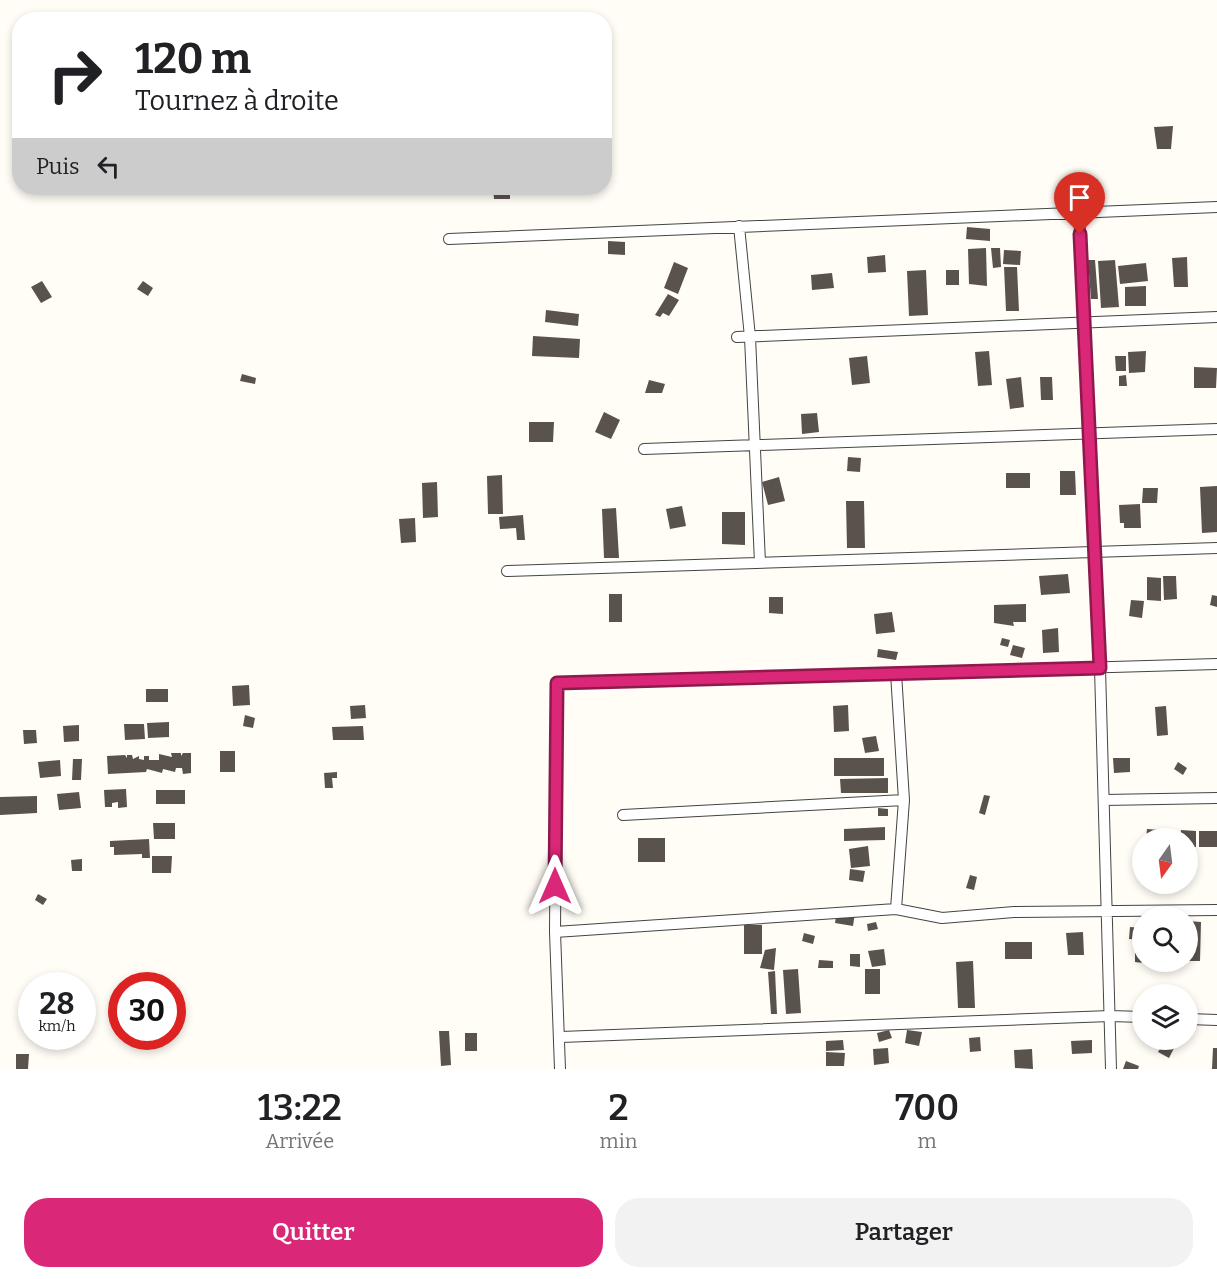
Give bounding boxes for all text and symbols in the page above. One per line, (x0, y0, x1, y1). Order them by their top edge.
text: 120 m (135, 34, 251, 84)
icon: right (36, 36, 114, 114)
text: Tournez à droite (135, 85, 339, 117)
icon: left (92, 150, 125, 183)
text: Puis (36, 153, 80, 180)
pin (1054, 172, 1105, 234)
icon: arrive (1063, 181, 1096, 214)
north arrow (1132, 828, 1198, 894)
map controls (1132, 828, 1198, 1050)
position arrow (523, 854, 587, 918)
button: search (1132, 906, 1198, 972)
speed limit sign: 30 (108, 972, 186, 1050)
button: layers (1132, 984, 1198, 1050)
text: 28 (40, 986, 74, 1022)
text: km/h (38, 1017, 76, 1035)
text: 13:22 (258, 1086, 342, 1130)
text: 2 (608, 1086, 628, 1130)
text: 700 (895, 1086, 959, 1130)
text: Arrivée (266, 1129, 334, 1153)
text: min (600, 1129, 637, 1153)
text: m (918, 1129, 937, 1153)
button: Quitter (24, 1198, 603, 1267)
button: Partager (615, 1198, 1193, 1267)

